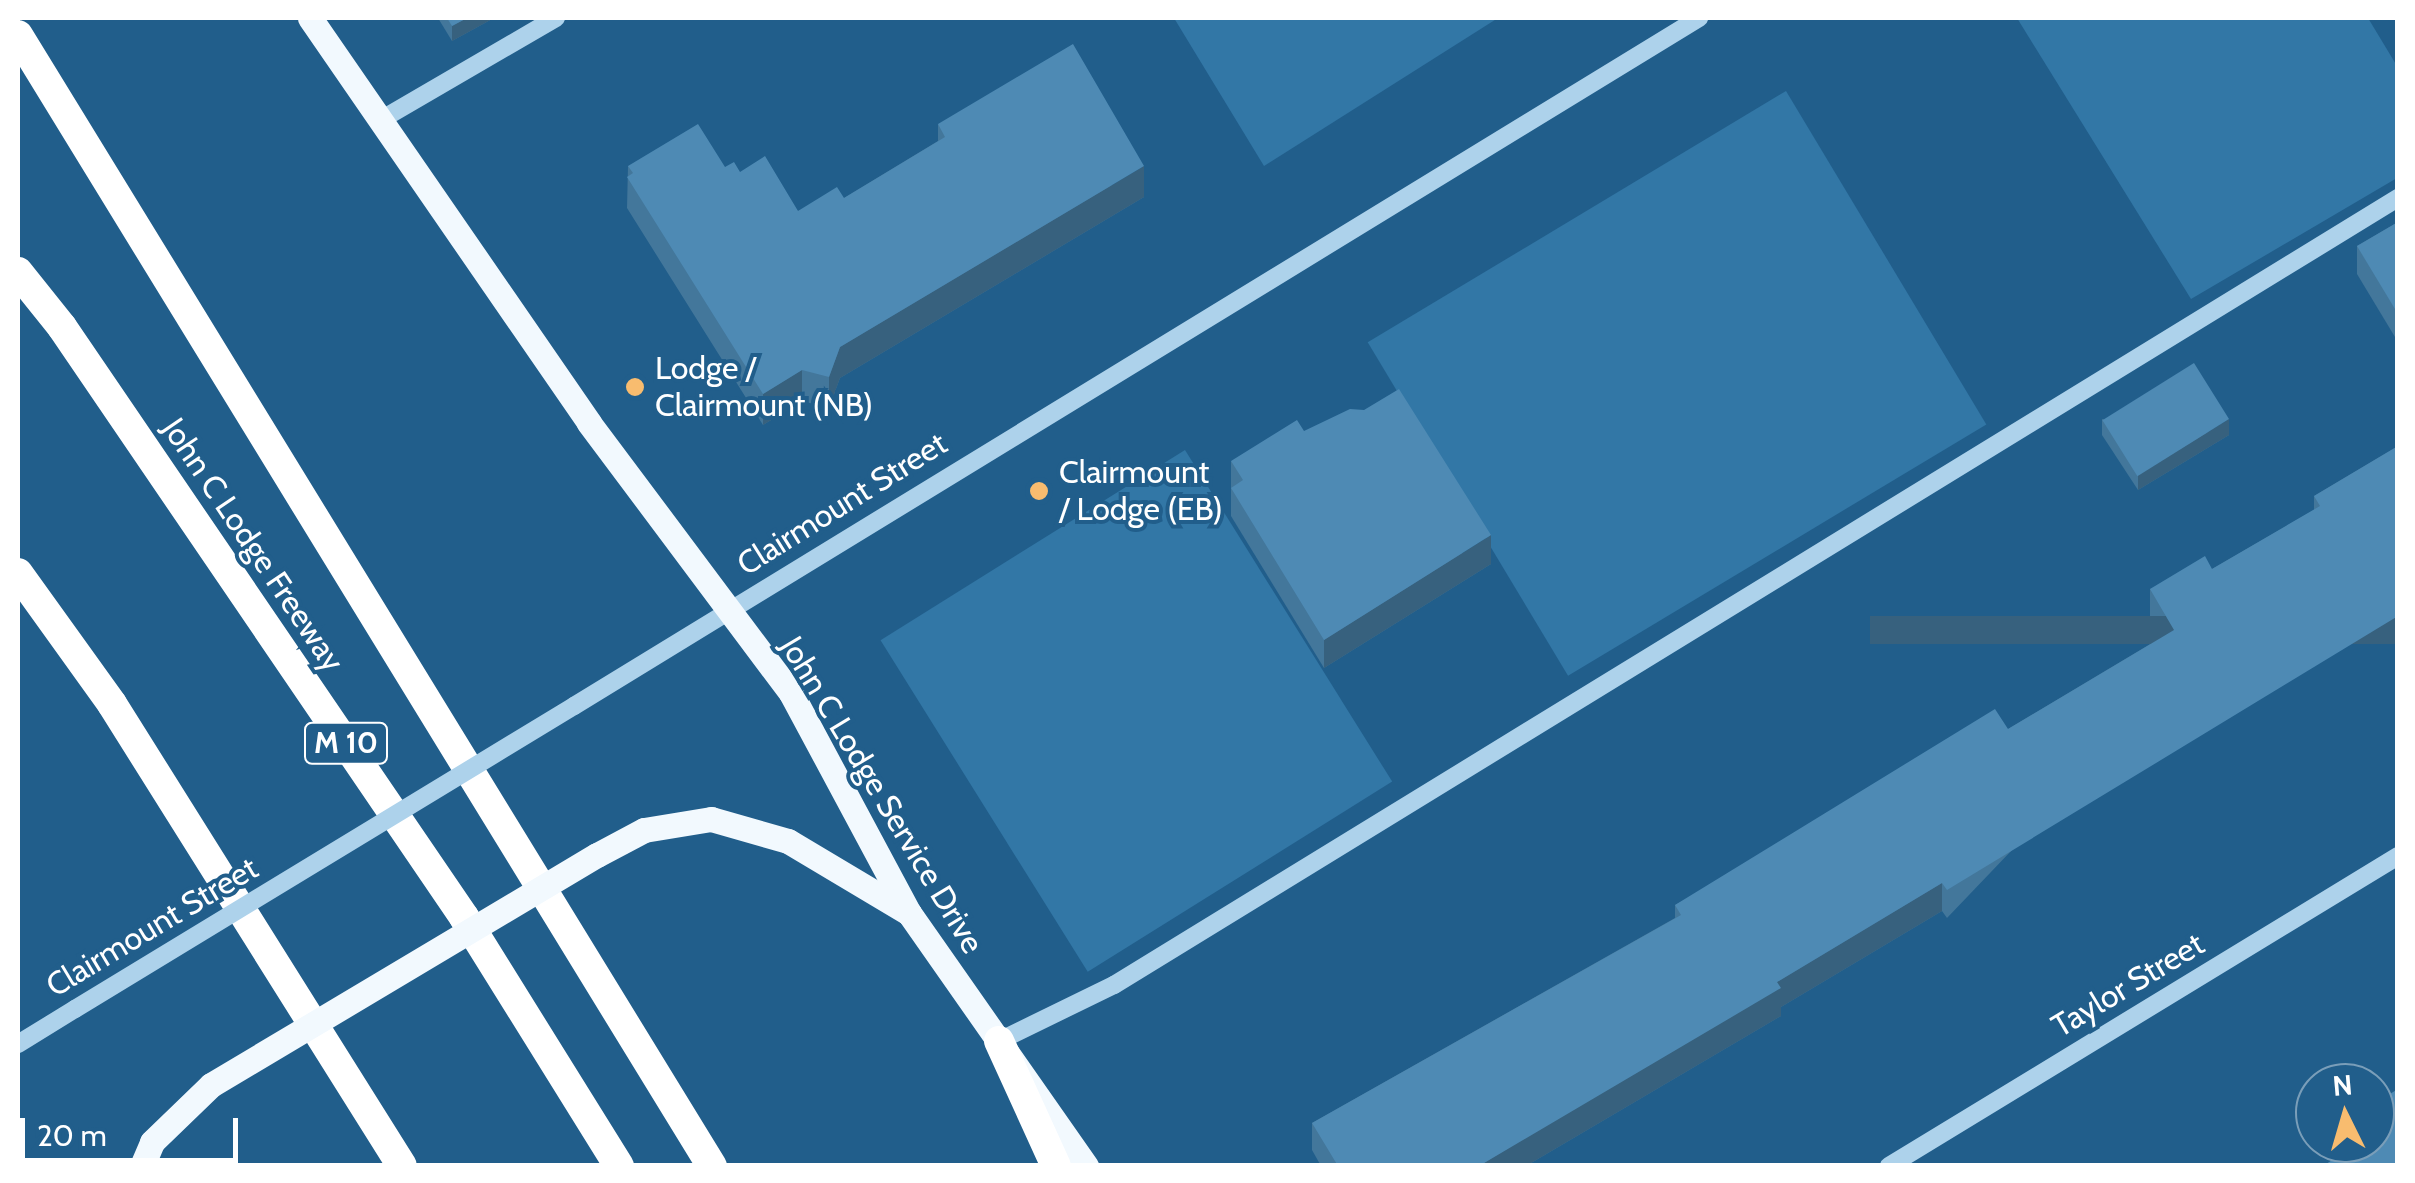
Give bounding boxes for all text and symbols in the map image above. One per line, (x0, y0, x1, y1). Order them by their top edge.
place label: Lodge / Clairmount (NB) (655, 350, 873, 425)
marker: Lodge / Clairmount (NB) (624, 376, 646, 398)
street label: John C Lodge Freeway (154, 411, 352, 679)
street label: Clairmount Street (730, 424, 954, 584)
place label: Clairmount / Lodge (EB) (1059, 454, 1223, 529)
marker: Clairmount / Lodge (EB) (1028, 480, 1050, 502)
street label: John C Lodge Service Drive (772, 630, 992, 960)
road number: M 10 (304, 718, 388, 768)
street label: Clairmount Street (39, 849, 265, 1005)
street label: Taylor Street (2045, 925, 2211, 1045)
north arrow (2295, 1063, 2395, 1163)
text: N (2331, 1067, 2354, 1103)
scale bar (25, 1098, 242, 1160)
text: 20 m (37, 1117, 107, 1154)

